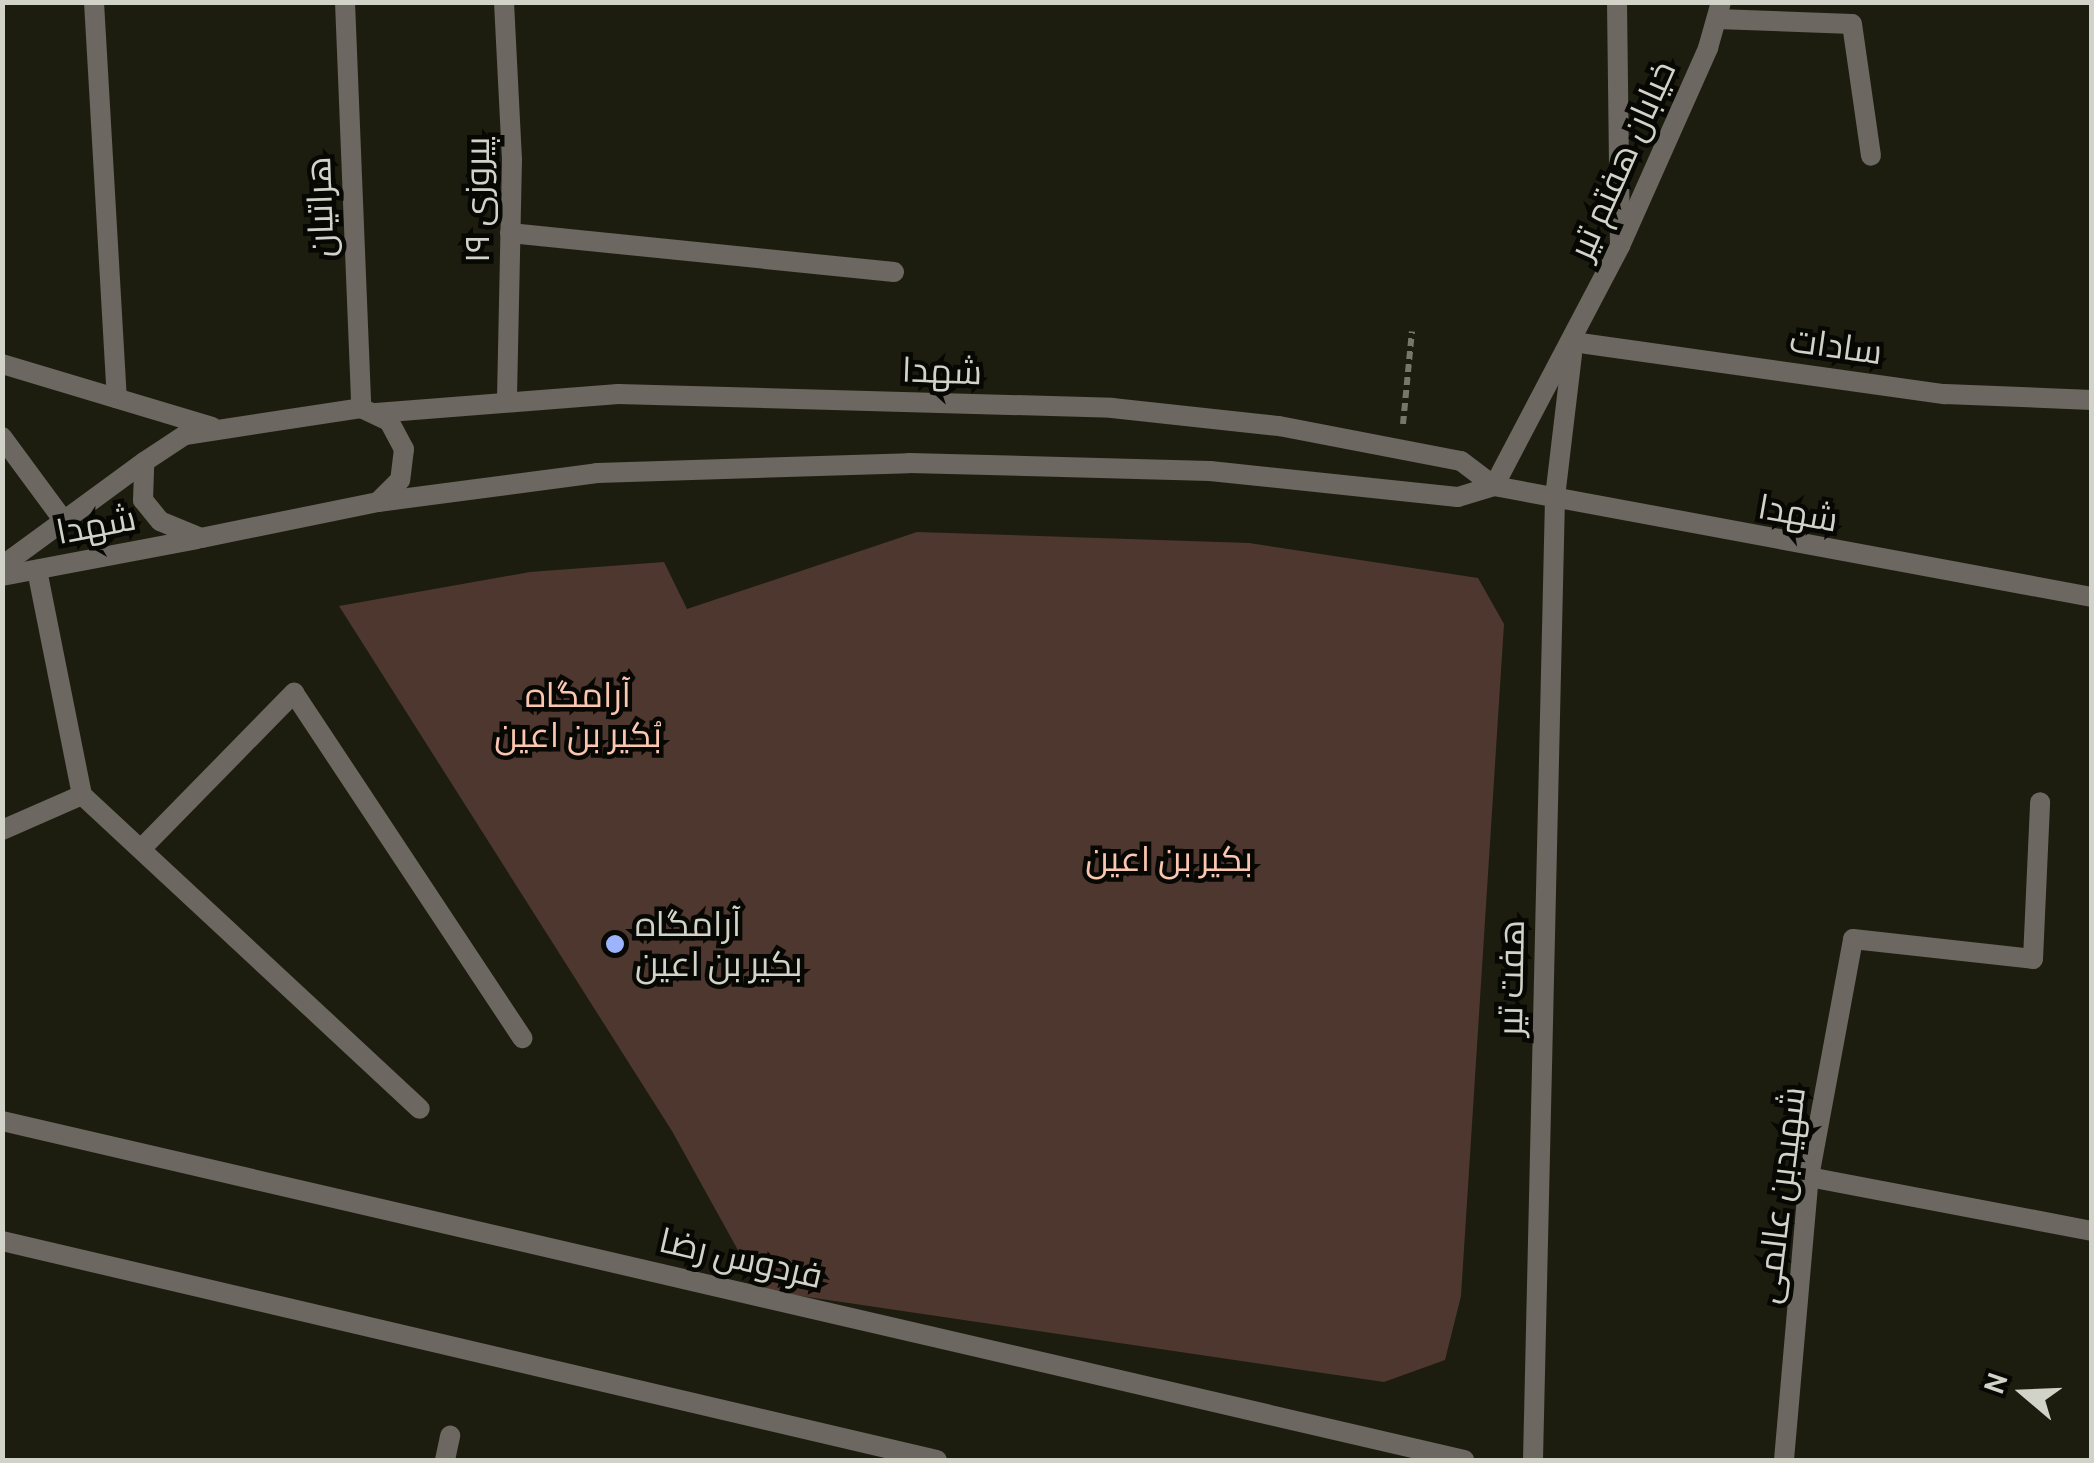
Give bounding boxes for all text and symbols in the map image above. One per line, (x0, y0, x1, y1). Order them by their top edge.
street label: خیابان هفتم تیر (1560, 54, 1684, 266)
street label: پیروزی ۱۹ (456, 137, 498, 263)
street label: هراتیان (297, 156, 343, 258)
street label: سادات (1787, 319, 1885, 373)
street label: شهدا (901, 349, 983, 393)
street label: شهدا (1755, 485, 1841, 541)
street label: شهدا (53, 497, 139, 553)
park label: آرامگاه بُکیر بن اعین (494, 674, 662, 756)
park label: بکیر بن اعین (1085, 838, 1253, 880)
place label: آرامگاه بکیر بن اعین (635, 903, 803, 985)
street label: هفت تیر (1489, 919, 1533, 1037)
marker: آرامگاه بکیر بن اعین (604, 933, 626, 955)
street label: شهیدبن عالمی (1746, 1084, 1814, 1306)
street label: فردوس رضا (655, 1219, 827, 1297)
north arrow (1974, 1343, 2074, 1443)
text: N (1976, 1368, 2015, 1398)

